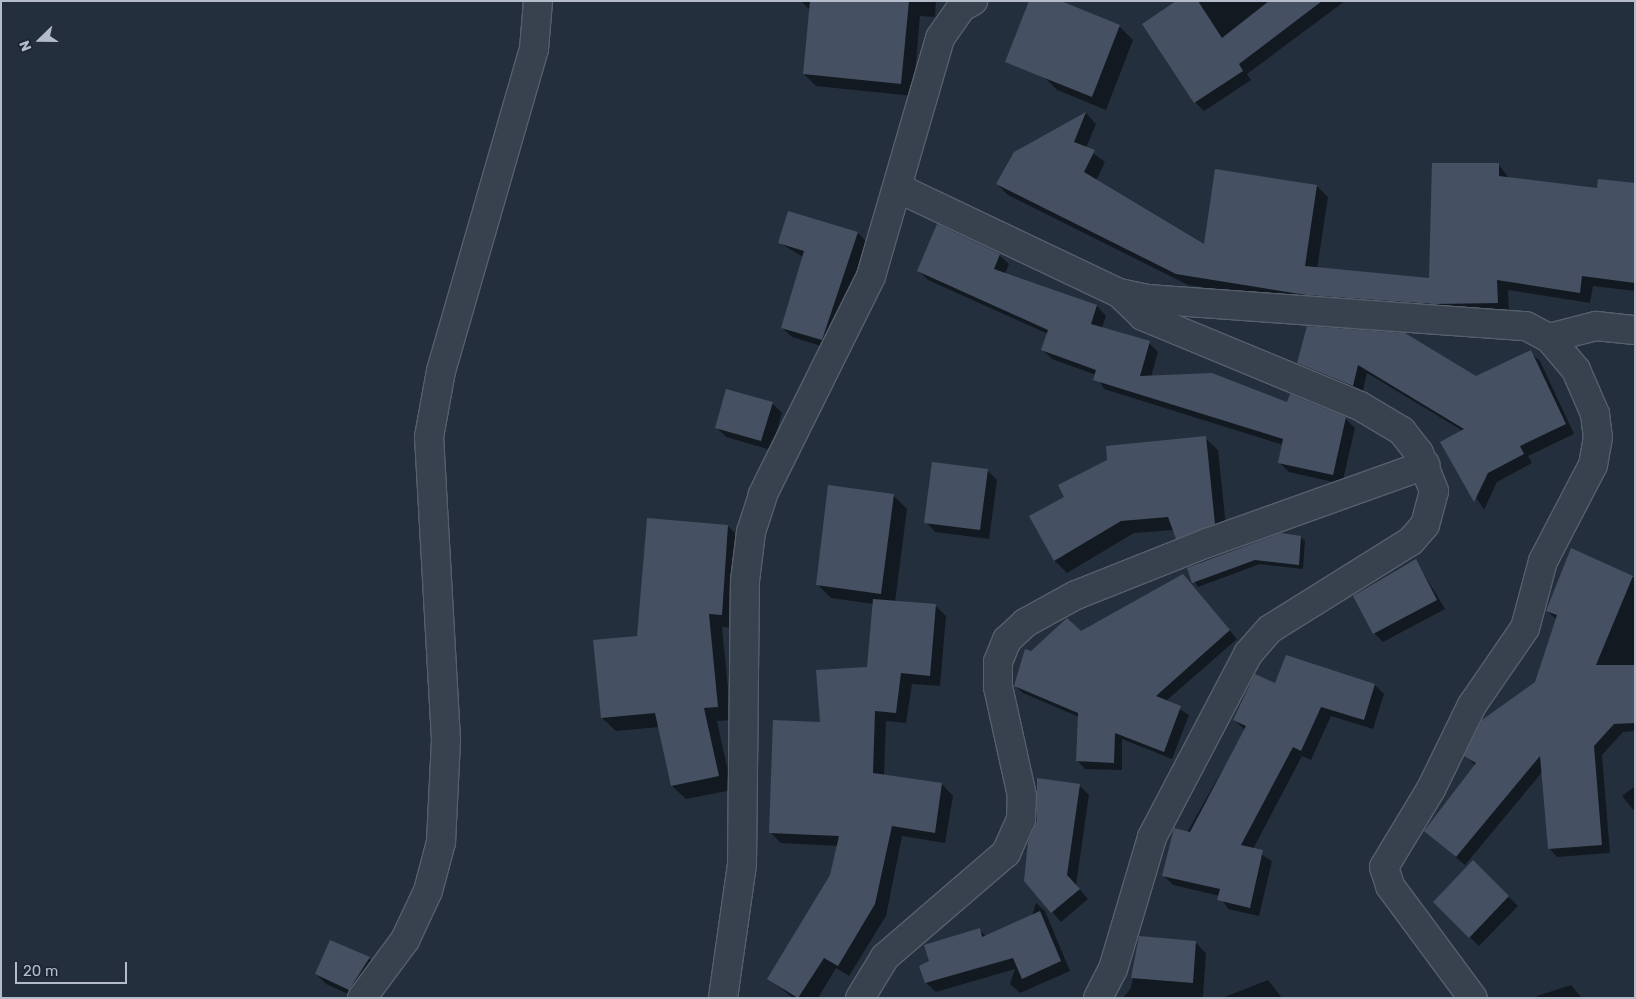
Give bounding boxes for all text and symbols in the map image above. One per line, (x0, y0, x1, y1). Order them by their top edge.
north arrow (15, 15, 65, 65)
text: N (16, 38, 35, 54)
scale bar (18, 952, 130, 984)
text: 20 m (23, 962, 58, 980)

